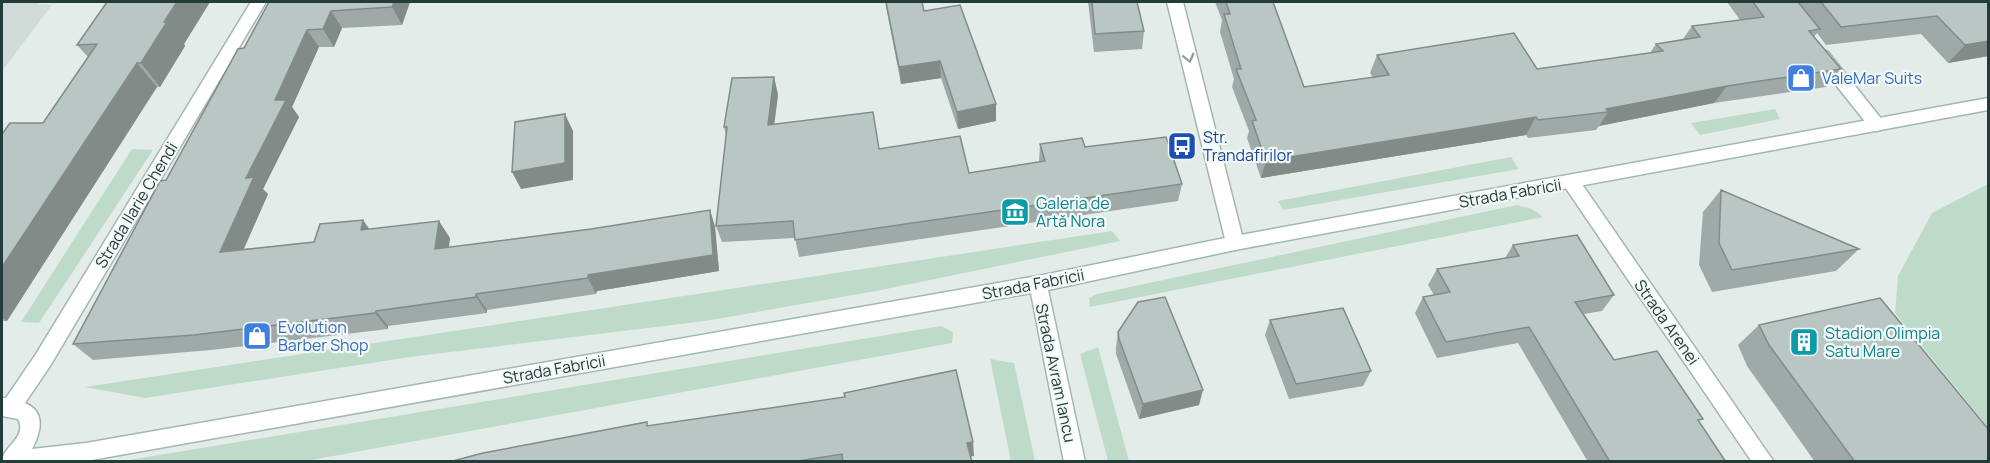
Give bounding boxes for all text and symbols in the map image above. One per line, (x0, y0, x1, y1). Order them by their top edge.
one-way arrow (1182, 53, 1195, 63)
shop icon: ValeMar Suits (1785, 62, 1817, 94)
place label: ValeMar Suits (1822, 67, 1922, 89)
place label: Str. Trandafirilor (1203, 126, 1292, 166)
bus stop icon: Str. Trandafirilor (1166, 130, 1198, 162)
street label: Strada Ilarie Chendi (90, 138, 182, 272)
street label: Strada Fabricii (1457, 173, 1563, 213)
place label: Galeria de Artă Nora (1036, 192, 1110, 232)
museum icon: Galeria de Artă Nora (999, 196, 1031, 228)
street label: Strada Fabricii (980, 263, 1086, 305)
street label: Strada Arenei (1629, 275, 1705, 369)
street label: Strada Avram Iancu (1031, 302, 1081, 444)
place label: Evolution Barber Shop (278, 316, 369, 356)
shop icon: Evolution Barber Shop (241, 320, 273, 352)
place label: Stadion Olimpia Satu Mare (1825, 322, 1940, 362)
building icon: Stadion Olimpia Satu Mare (1788, 326, 1820, 358)
street label: Strada Fabricii (501, 349, 607, 389)

